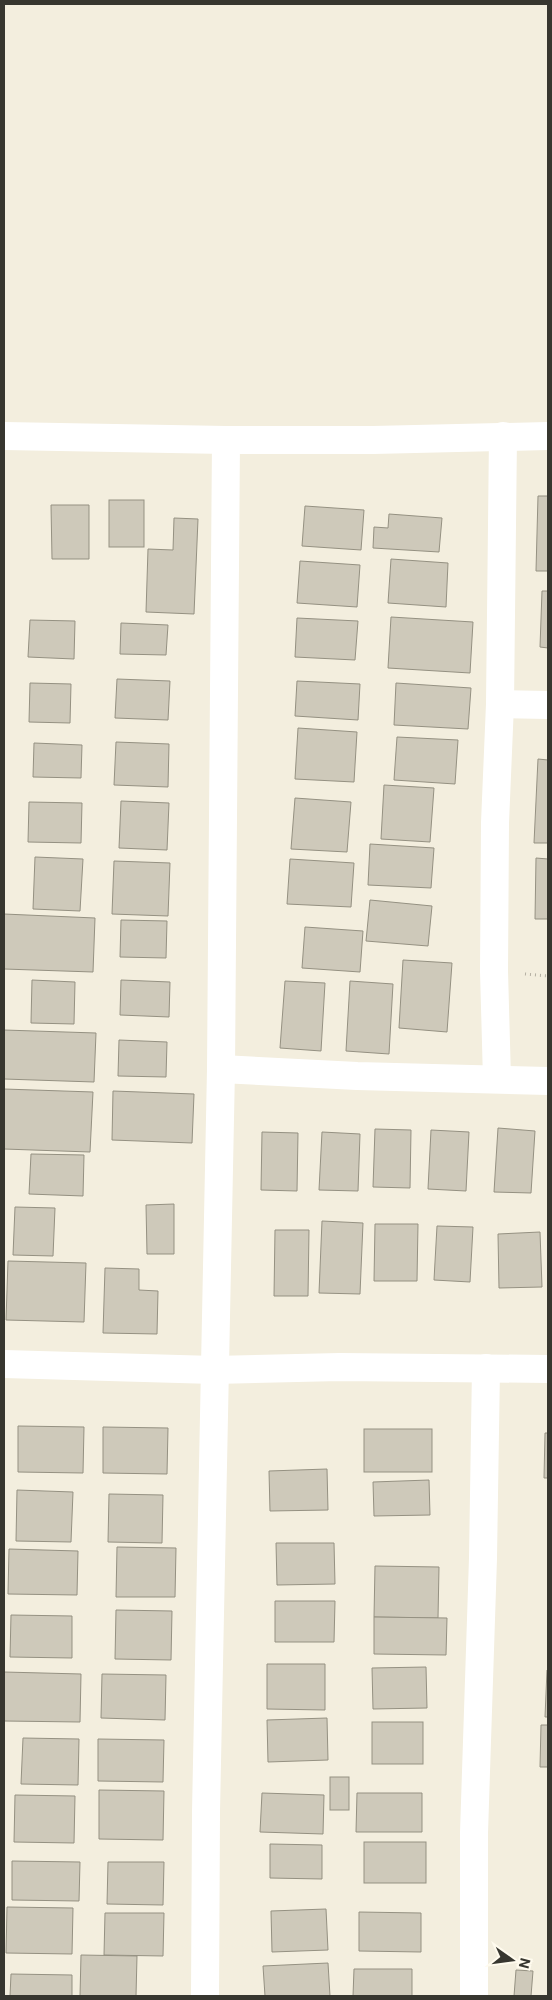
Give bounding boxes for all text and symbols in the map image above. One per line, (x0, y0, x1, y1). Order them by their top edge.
north arrow (487, 1935, 537, 1985)
text: N (516, 1956, 534, 1970)

